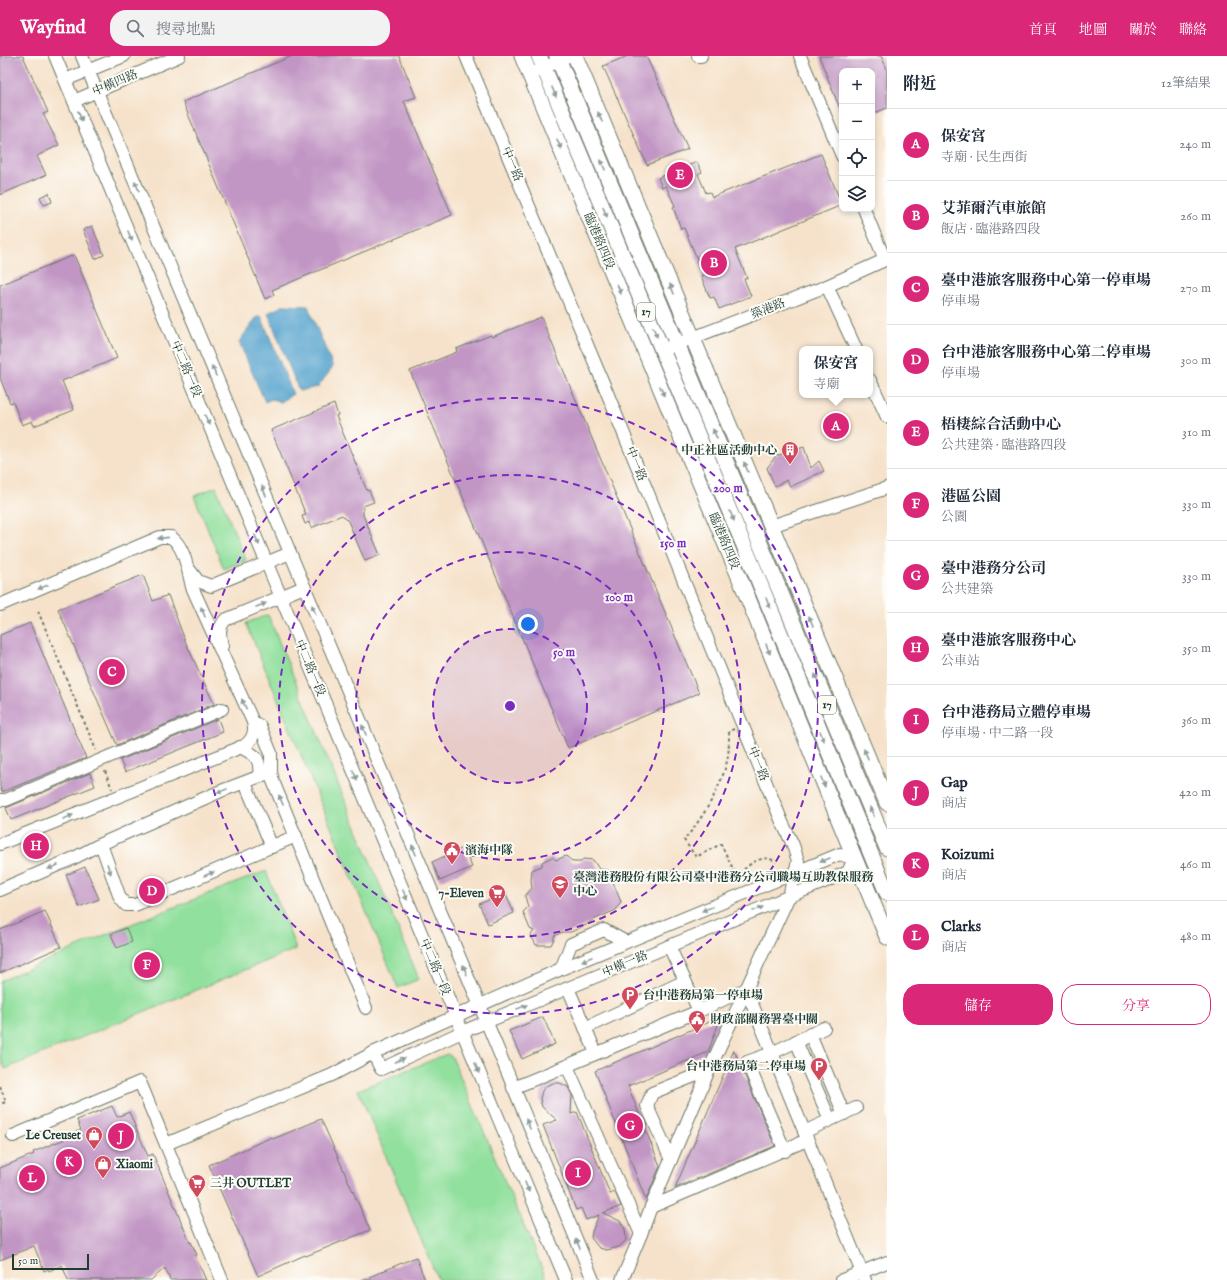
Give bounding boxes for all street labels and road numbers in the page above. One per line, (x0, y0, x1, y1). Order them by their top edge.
street label: 中橫四路 (90, 67, 140, 99)
street label: 中一路 (498, 144, 526, 184)
street label: 臨港路四段 (580, 210, 618, 272)
street label: 築港路 (749, 296, 787, 322)
road number: 17 (637, 303, 655, 321)
street label: 中二路一段 (167, 338, 205, 400)
street label: 中一路 (622, 444, 650, 484)
street label: 臨港路四段 (705, 510, 743, 572)
street label: 中二路一段 (291, 637, 329, 699)
road number: 17 (818, 696, 836, 714)
street label: 中一路 (744, 744, 772, 784)
street label: 中二路一段 (416, 936, 454, 998)
street label: 中橫一路 (600, 948, 650, 980)

